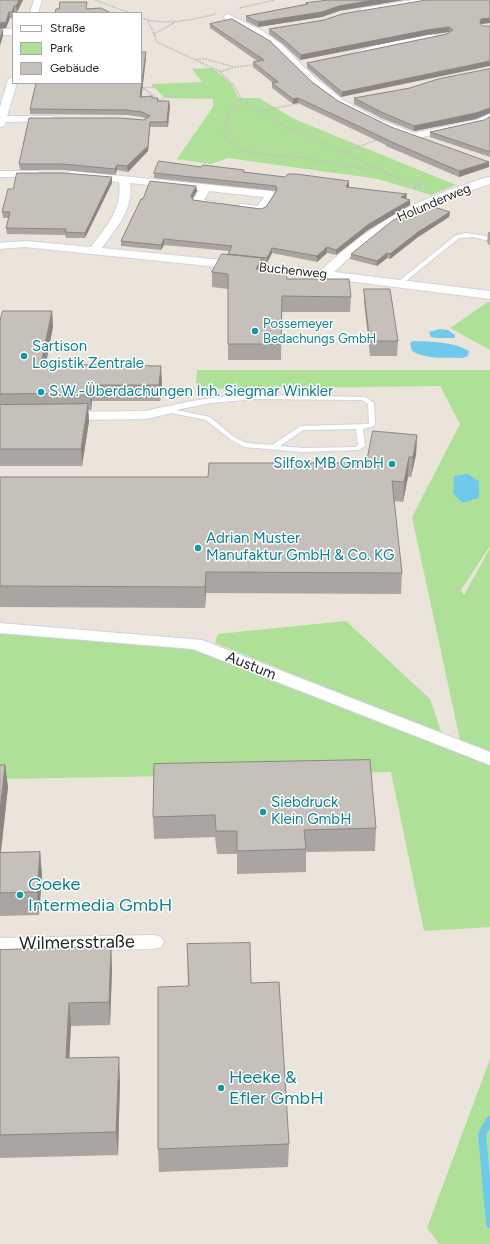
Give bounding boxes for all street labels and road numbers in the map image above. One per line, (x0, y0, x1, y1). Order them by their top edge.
street label: Holunderweg (395, 180, 473, 226)
street label: Buchenweg (258, 260, 328, 282)
street label: Austum (223, 648, 279, 684)
street label: Wilmersstraße (19, 931, 135, 955)

